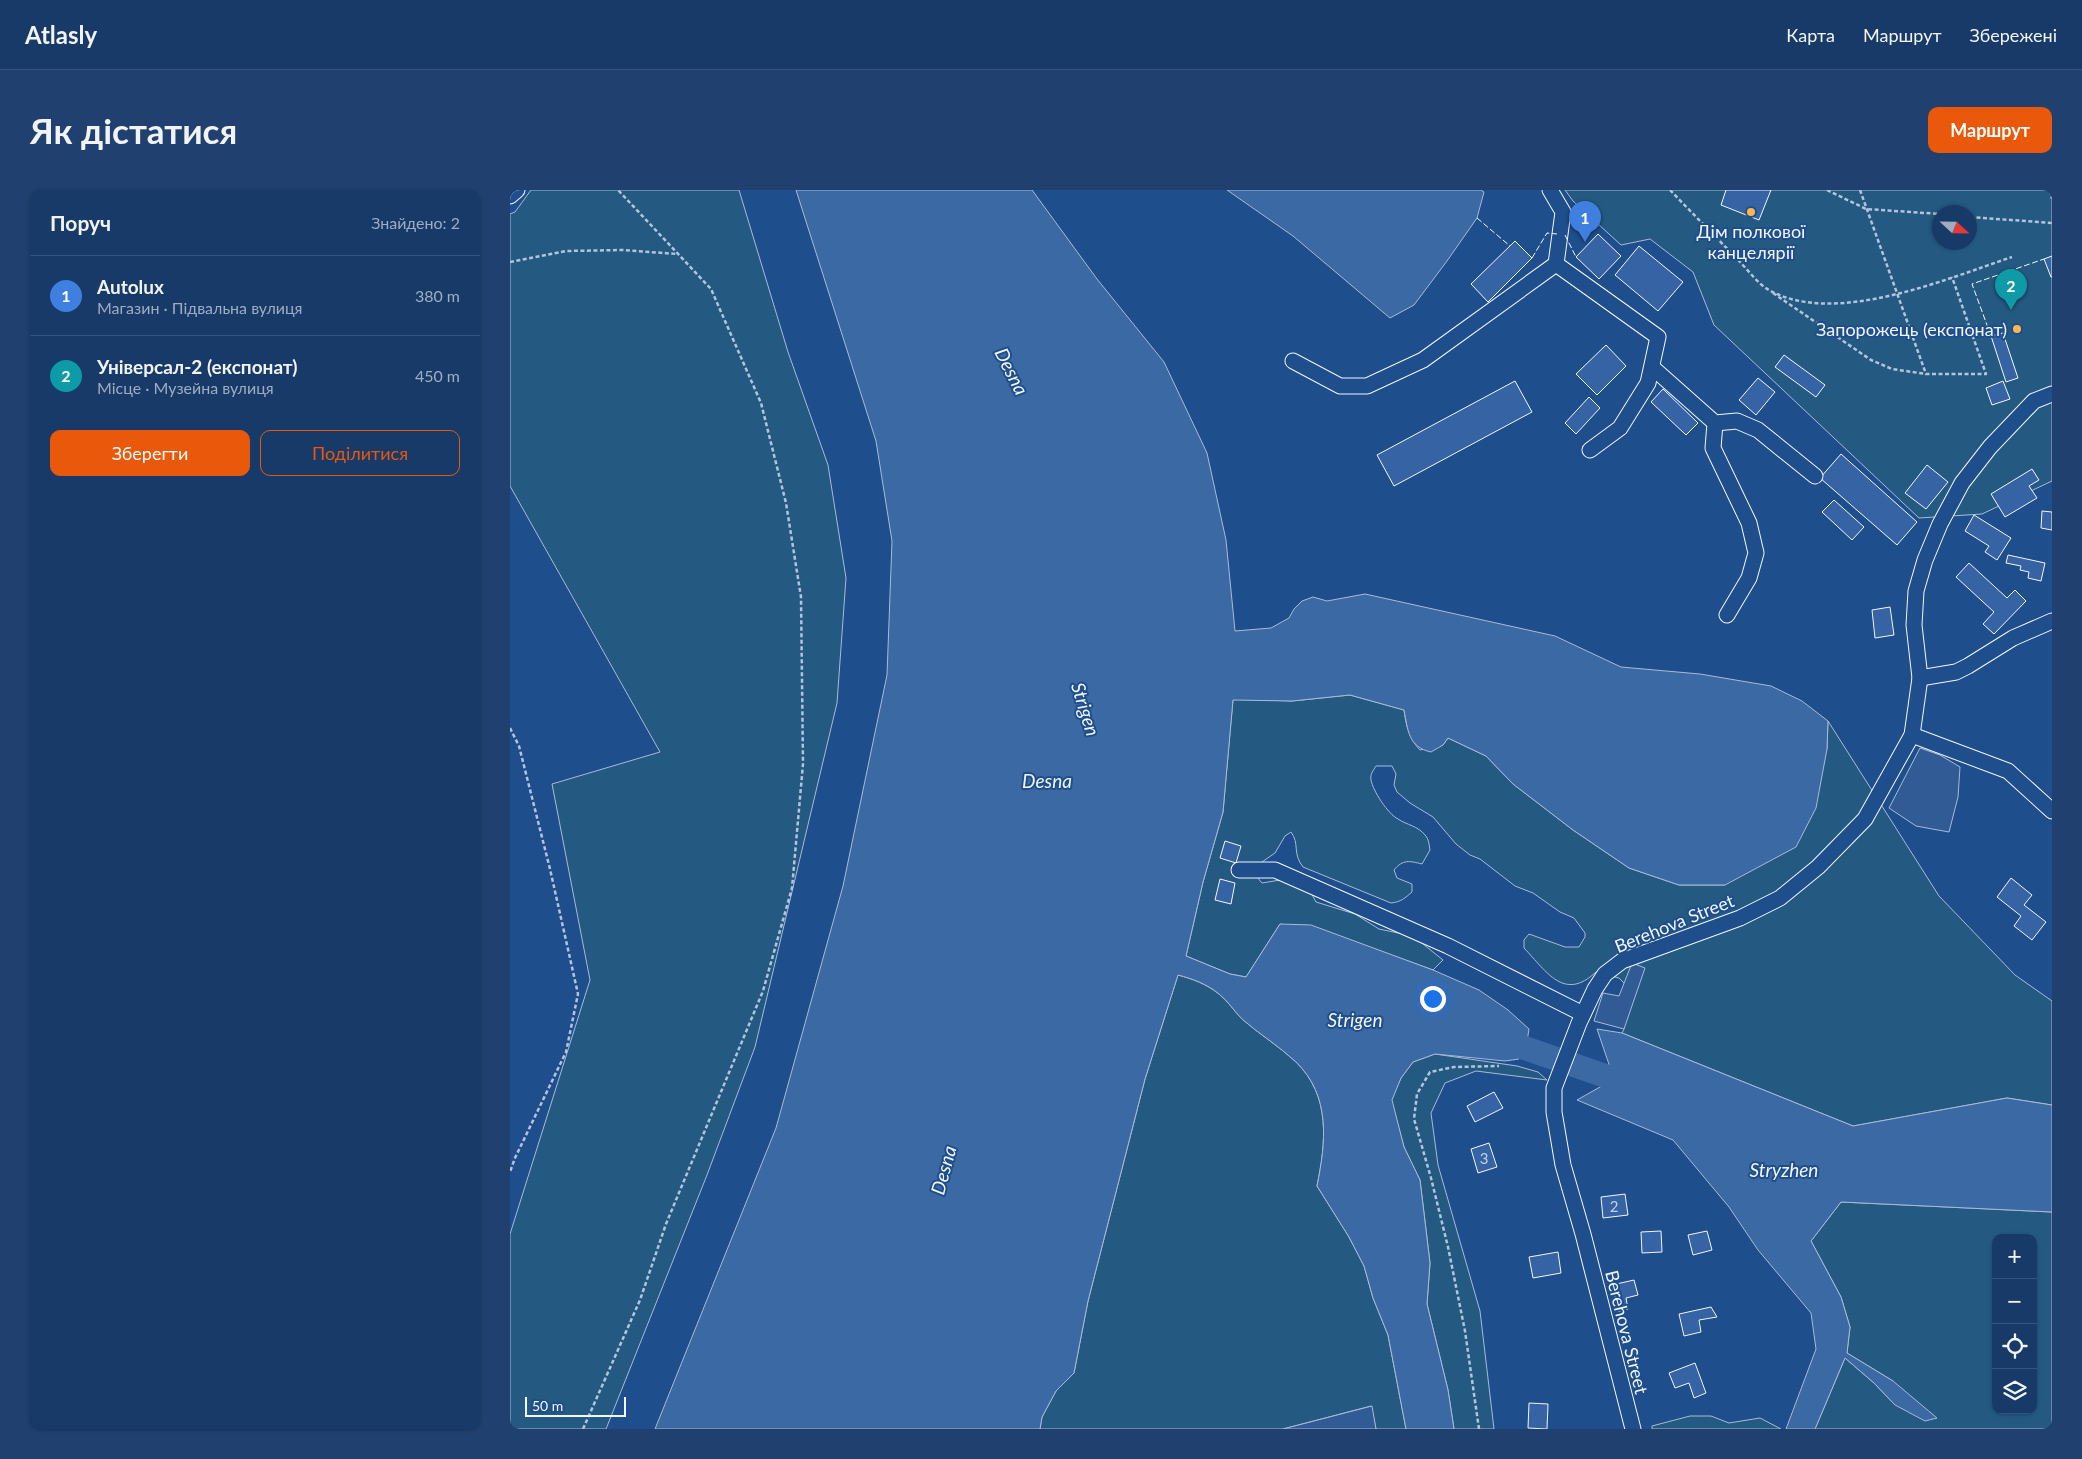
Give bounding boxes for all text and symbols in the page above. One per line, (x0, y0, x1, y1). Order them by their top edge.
text: Atlasly (25, 20, 97, 49)
text: Карта (1786, 24, 1835, 46)
text: Маршрут (1863, 24, 1942, 46)
text: Збережені (1970, 24, 2057, 46)
button: Маршрут (1928, 107, 2052, 153)
text: Як дістатися (30, 109, 237, 151)
pin: 1 (1569, 201, 1601, 242)
north arrow (1932, 205, 1977, 250)
marker: Дім полкової канцелярії (1745, 206, 1757, 218)
text: Поруч (50, 210, 111, 235)
text: Знайдено: 2 (371, 213, 460, 232)
place label: Дім полкової канцелярії (1697, 220, 1806, 263)
pin: 2 (1995, 269, 2027, 310)
text: Autolux (97, 275, 164, 298)
text: 1 (61, 286, 71, 305)
text: 380 m (415, 286, 460, 305)
text: Магазин · Підвальна вулиця (97, 298, 303, 317)
place label: Запорожець (експонат) (1816, 318, 2007, 340)
marker: Запорожець (експонат) (2011, 323, 2023, 335)
water label: Desna (990, 344, 1034, 398)
text: Універсал-2 (експонат) (97, 355, 297, 378)
text: 2 (61, 366, 71, 385)
text: 450 m (415, 366, 460, 385)
text: Місце · Музейна вулиця (97, 378, 274, 397)
button: Зберегти (50, 430, 250, 476)
button: Поділитися (260, 430, 460, 476)
water label: Strigen (1067, 679, 1105, 739)
water label: Desna (1022, 769, 1072, 792)
street label: Berehova Street (1611, 889, 1737, 957)
your location (1420, 986, 1446, 1012)
water label: Strigen (1328, 1008, 1383, 1031)
water label: Desna (925, 1143, 961, 1197)
house number: 3 (1480, 1149, 1488, 1167)
water label: Stryzhen (1750, 1158, 1818, 1181)
house number: 2 (1610, 1197, 1618, 1215)
map controls (1992, 1234, 2037, 1414)
button: + (1992, 1234, 2037, 1279)
street label: Berehova Street (1601, 1268, 1653, 1397)
button: − (1992, 1279, 2037, 1324)
button: locate (1992, 1324, 2037, 1369)
button: layers (1992, 1369, 2037, 1414)
scale bar (525, 1394, 626, 1417)
text: 50 m (532, 1397, 563, 1414)

